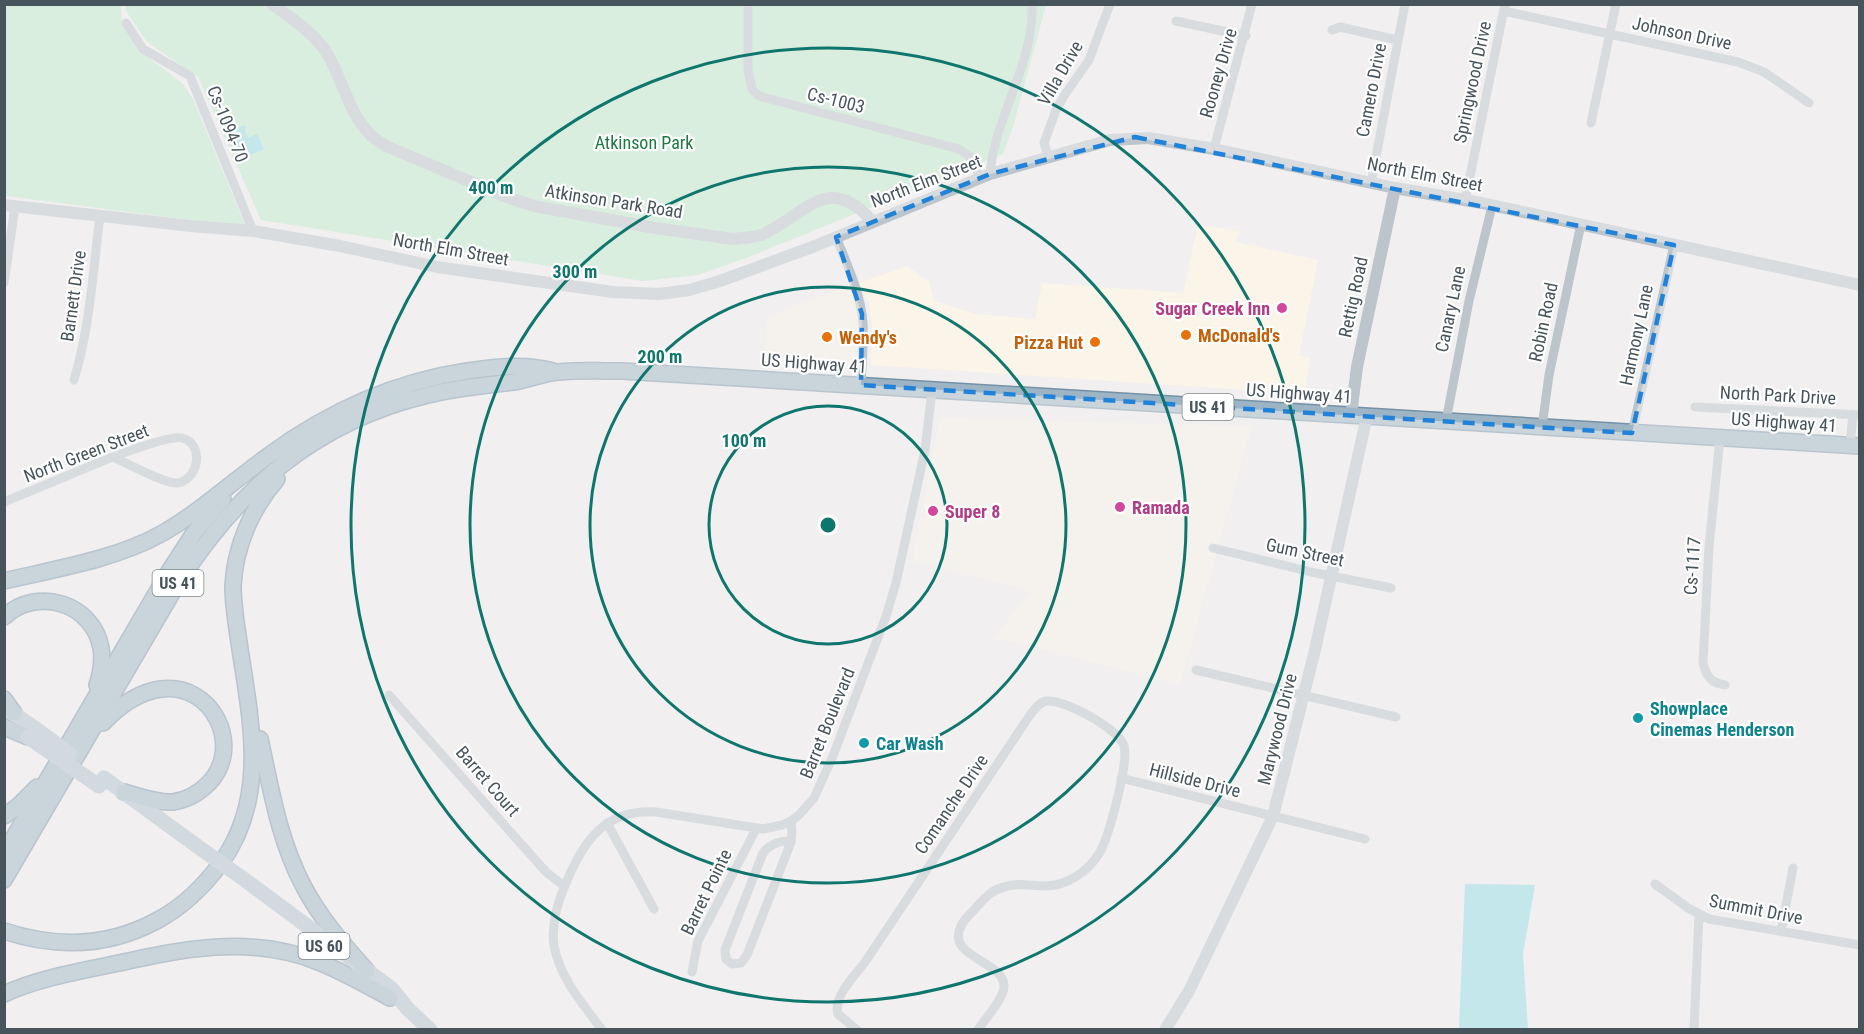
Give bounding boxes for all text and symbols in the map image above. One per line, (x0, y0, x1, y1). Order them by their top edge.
street label: Johnson Drive (1630, 12, 1734, 54)
street label: Springwood Drive (1449, 19, 1495, 145)
street label: Rooney Drive (1195, 26, 1241, 120)
street label: Villa Drive (1033, 37, 1087, 109)
street label: Camero Drive (1352, 41, 1390, 139)
street label: Cs-1094-70 (203, 83, 253, 165)
street label: Cs-1003 (805, 83, 867, 117)
park label: Atkinson Park (595, 132, 693, 153)
street label: North Elm Street (868, 150, 984, 212)
street label: North Elm Street (1365, 153, 1485, 195)
text: 400 m (469, 177, 513, 198)
street label: Atkinson Park Road (544, 180, 684, 222)
street label: North Elm Street (391, 228, 511, 270)
street label: Barnett Drive (56, 249, 90, 343)
street label: Rettig Road (1334, 255, 1372, 339)
text: 300 m (553, 261, 597, 282)
street label: Canary Lane (1431, 264, 1469, 354)
street label: Robin Road (1524, 280, 1562, 364)
street label: Harmony Lane (1615, 283, 1657, 387)
place label: Sugar Creek Inn (1155, 298, 1270, 319)
marker: Sugar Creek Inn (1275, 301, 1289, 315)
place label: McDonald's (1198, 325, 1280, 346)
place label: Wendy's (839, 327, 897, 348)
marker: McDonald's (1179, 328, 1193, 342)
marker: Wendy's (820, 330, 834, 344)
place label: Pizza Hut (1014, 332, 1083, 353)
marker: Pizza Hut (1088, 335, 1102, 349)
text: 200 m (638, 346, 682, 367)
street label: US Highway 41 (760, 349, 868, 377)
street label: US Highway 41 (1245, 379, 1353, 407)
street label: North Park Drive (1719, 381, 1837, 409)
road number: US 41 (1182, 394, 1234, 420)
street label: US Highway 41 (1730, 408, 1838, 436)
street label: North Green Street (21, 420, 151, 486)
text: 100 m (722, 430, 766, 451)
place label: Ramada (1132, 497, 1190, 518)
marker: Ramada (1113, 500, 1127, 514)
place label: Super 8 (945, 501, 1000, 522)
marker: Super 8 (926, 504, 940, 518)
centre of rings (818, 515, 838, 535)
street label: Gum Street (1264, 533, 1346, 571)
street label: Cs-1117 (1679, 536, 1705, 596)
road number: US 41 (152, 570, 204, 596)
street label: Barret Boulevard (795, 665, 859, 781)
street label: Marywood Drive (1253, 671, 1301, 787)
place label: Showplace Cinemas Henderson (1650, 698, 1794, 740)
marker: Showplace Cinemas Henderson (1631, 711, 1645, 725)
place label: Car Wash (876, 733, 944, 754)
marker: Car Wash (857, 736, 871, 750)
street label: Barret Court (452, 742, 524, 820)
street label: Comanche Drive (910, 750, 992, 858)
street label: Hillside Drive (1147, 759, 1243, 801)
street label: Barret Pointe (676, 846, 736, 938)
street label: Summit Drive (1708, 890, 1804, 928)
road number: US 60 (298, 933, 350, 959)

